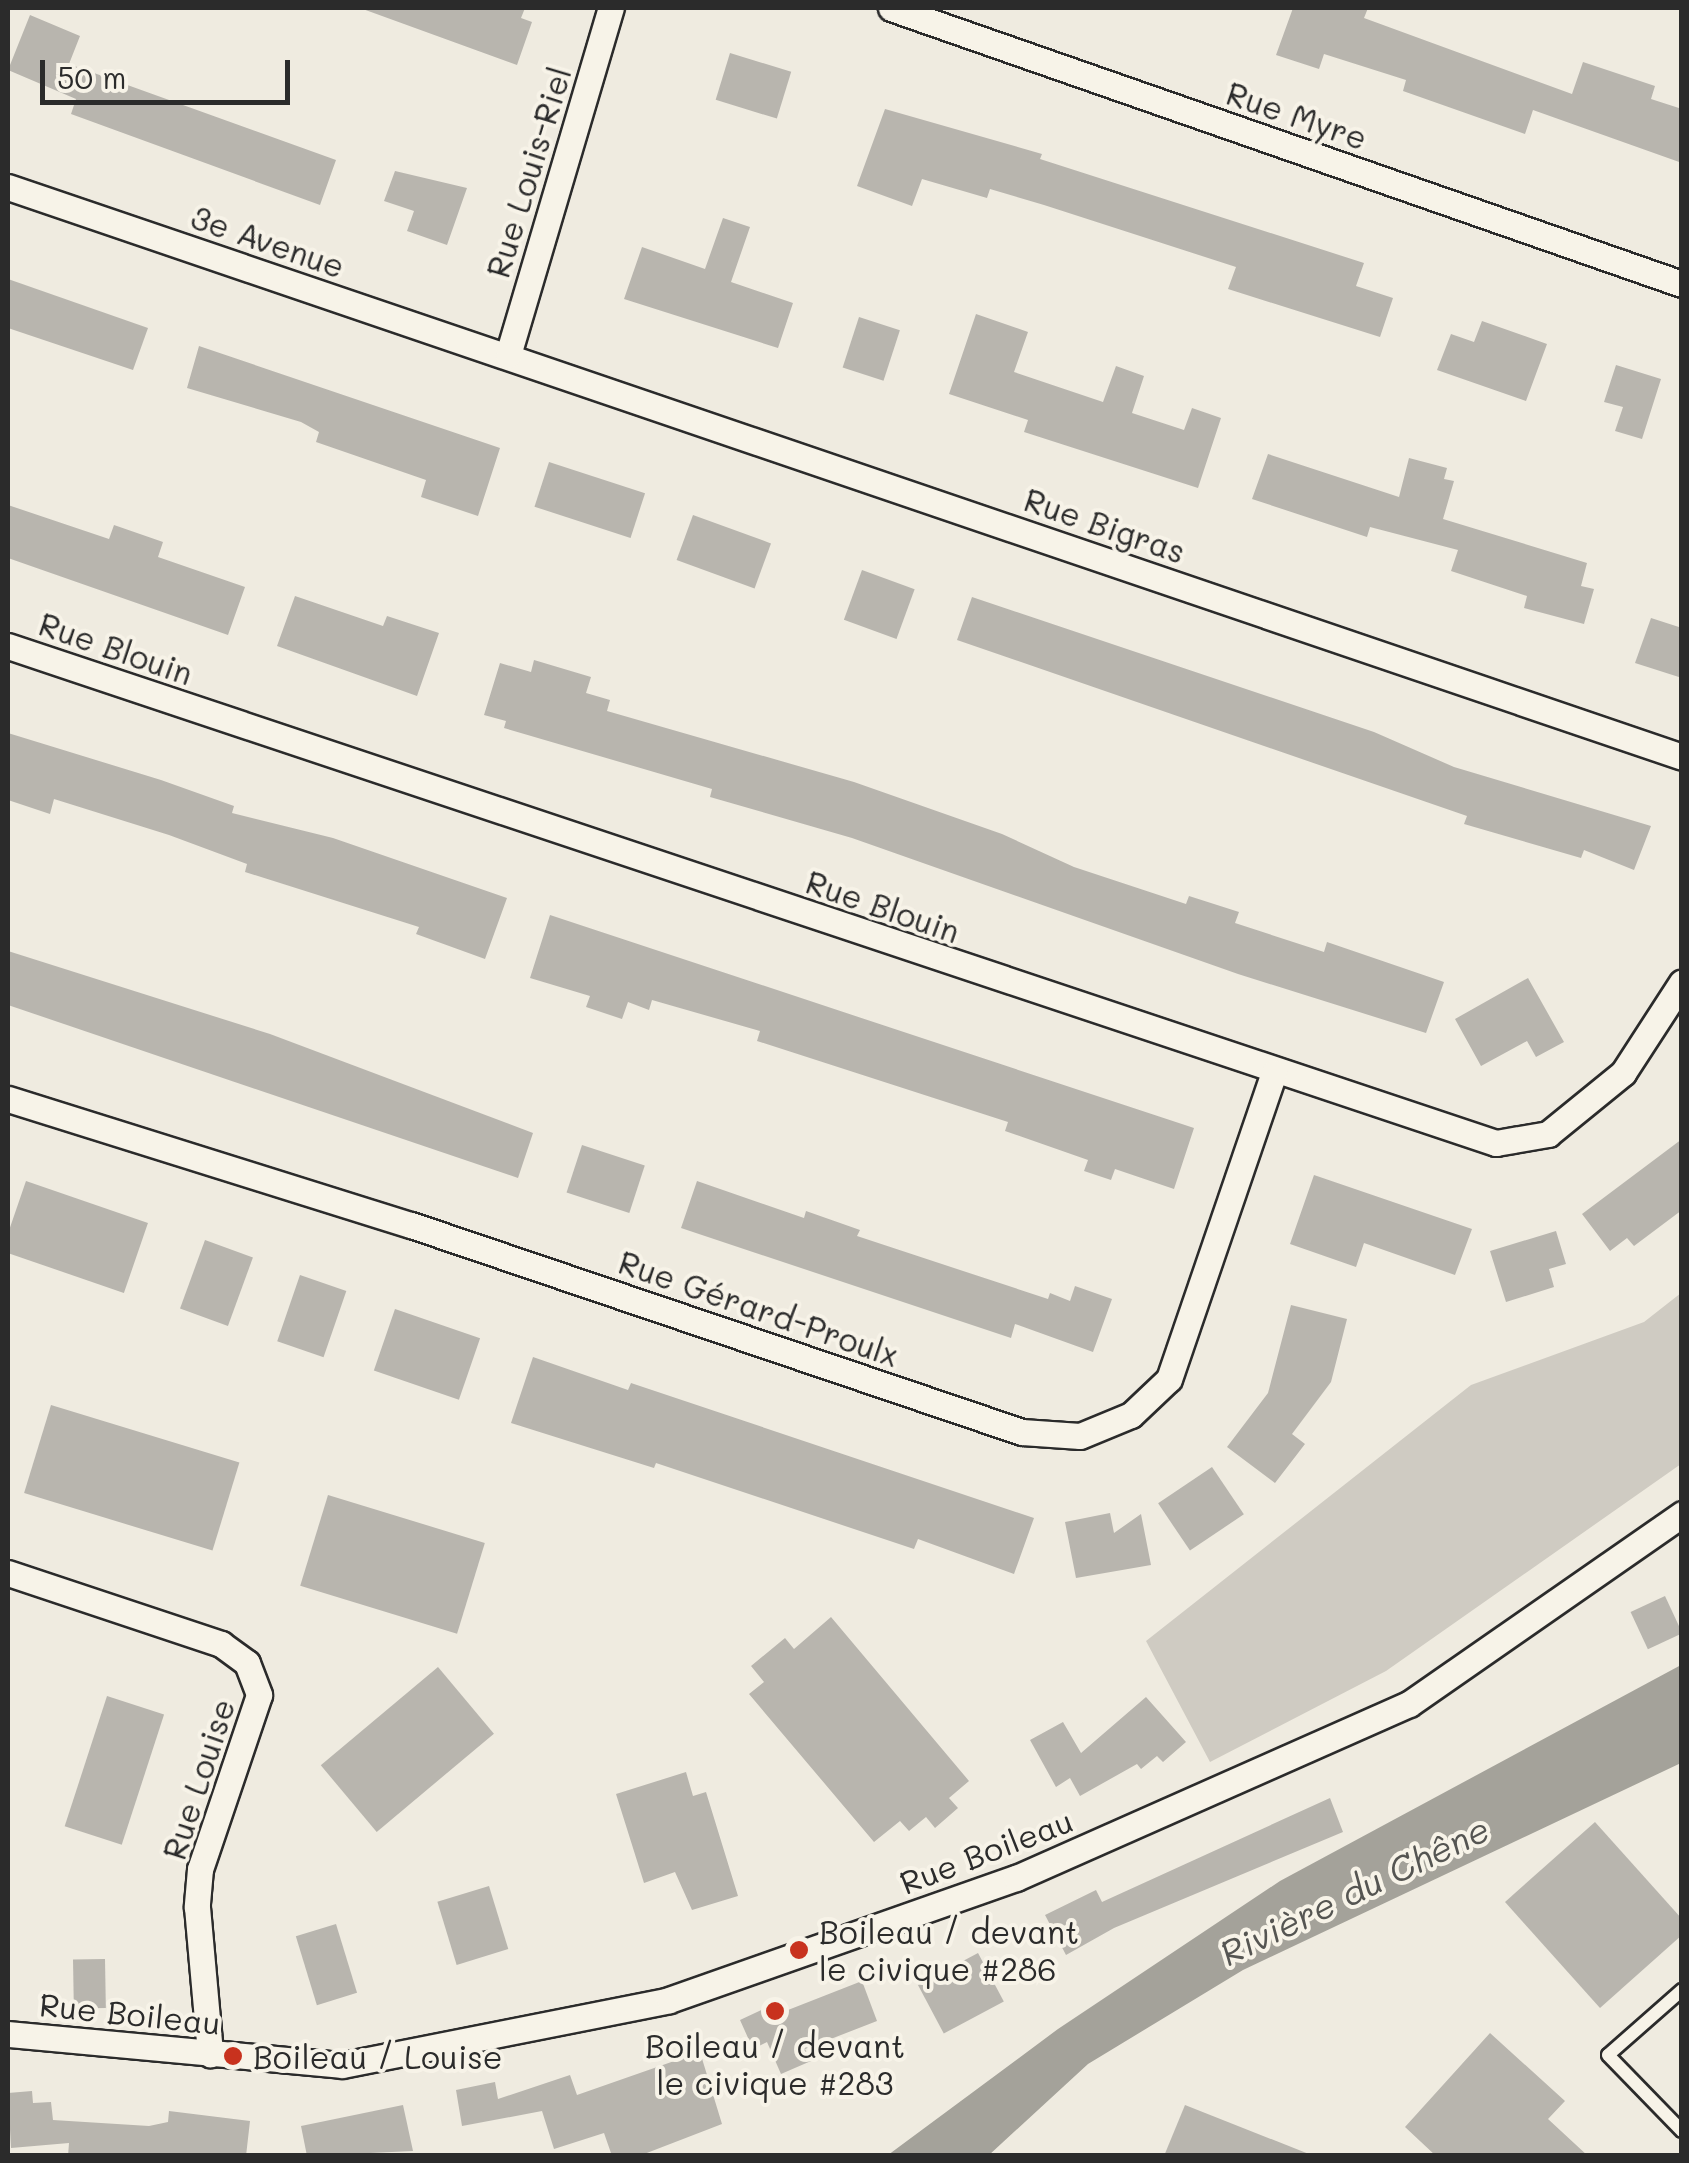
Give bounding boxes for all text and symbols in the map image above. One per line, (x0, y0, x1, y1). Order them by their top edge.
scale bar (45, 40, 295, 102)
text: 50 m (57, 57, 127, 97)
street label: Rue Louis-Riel (478, 62, 578, 282)
street label: Rue Myre (1222, 73, 1372, 157)
street label: 3e Avenue (186, 197, 350, 285)
street label: Rue Bigras (1019, 480, 1191, 570)
street label: Rue Blouin (34, 604, 198, 692)
street label: Rue Blouin (801, 862, 965, 950)
street label: Rue Gérard-Proulx (614, 1242, 904, 1374)
street label: Rue Louise (154, 1694, 242, 1864)
street label: Rue Boileau (894, 1800, 1078, 1902)
water label: Rivière du Chêne (1212, 1807, 1496, 1973)
place label: Boileau / devant le civique #286 (819, 1913, 1079, 1988)
marker: Boileau / devant le civique #286 (788, 1939, 810, 1961)
street label: Rue Boileau (37, 1984, 223, 2042)
marker: Boileau / devant le civique #283 (764, 2000, 786, 2022)
place label: Boileau / devant le civique #283 (645, 2027, 905, 2102)
place label: Boileau / Louise (253, 2037, 503, 2075)
marker: Boileau / Louise (222, 2045, 244, 2067)

